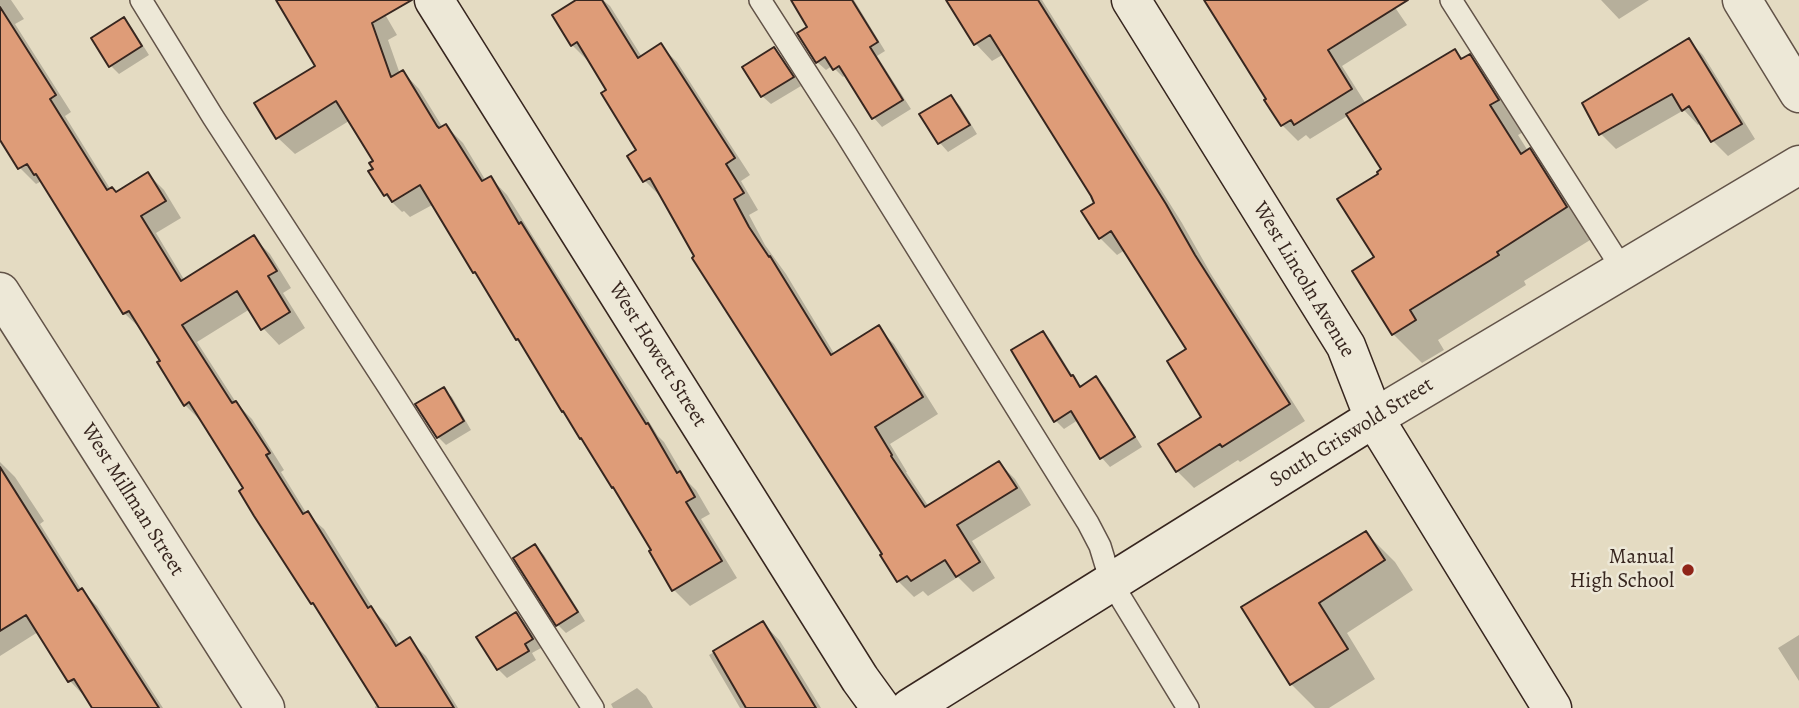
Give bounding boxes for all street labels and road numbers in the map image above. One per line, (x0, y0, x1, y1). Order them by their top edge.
street label: West Lincoln Avenue (1247, 197, 1359, 363)
street label: West Howett Street (602, 278, 712, 432)
street label: South Griswold Street (1266, 373, 1438, 493)
street label: West Millman Street (75, 419, 189, 581)

